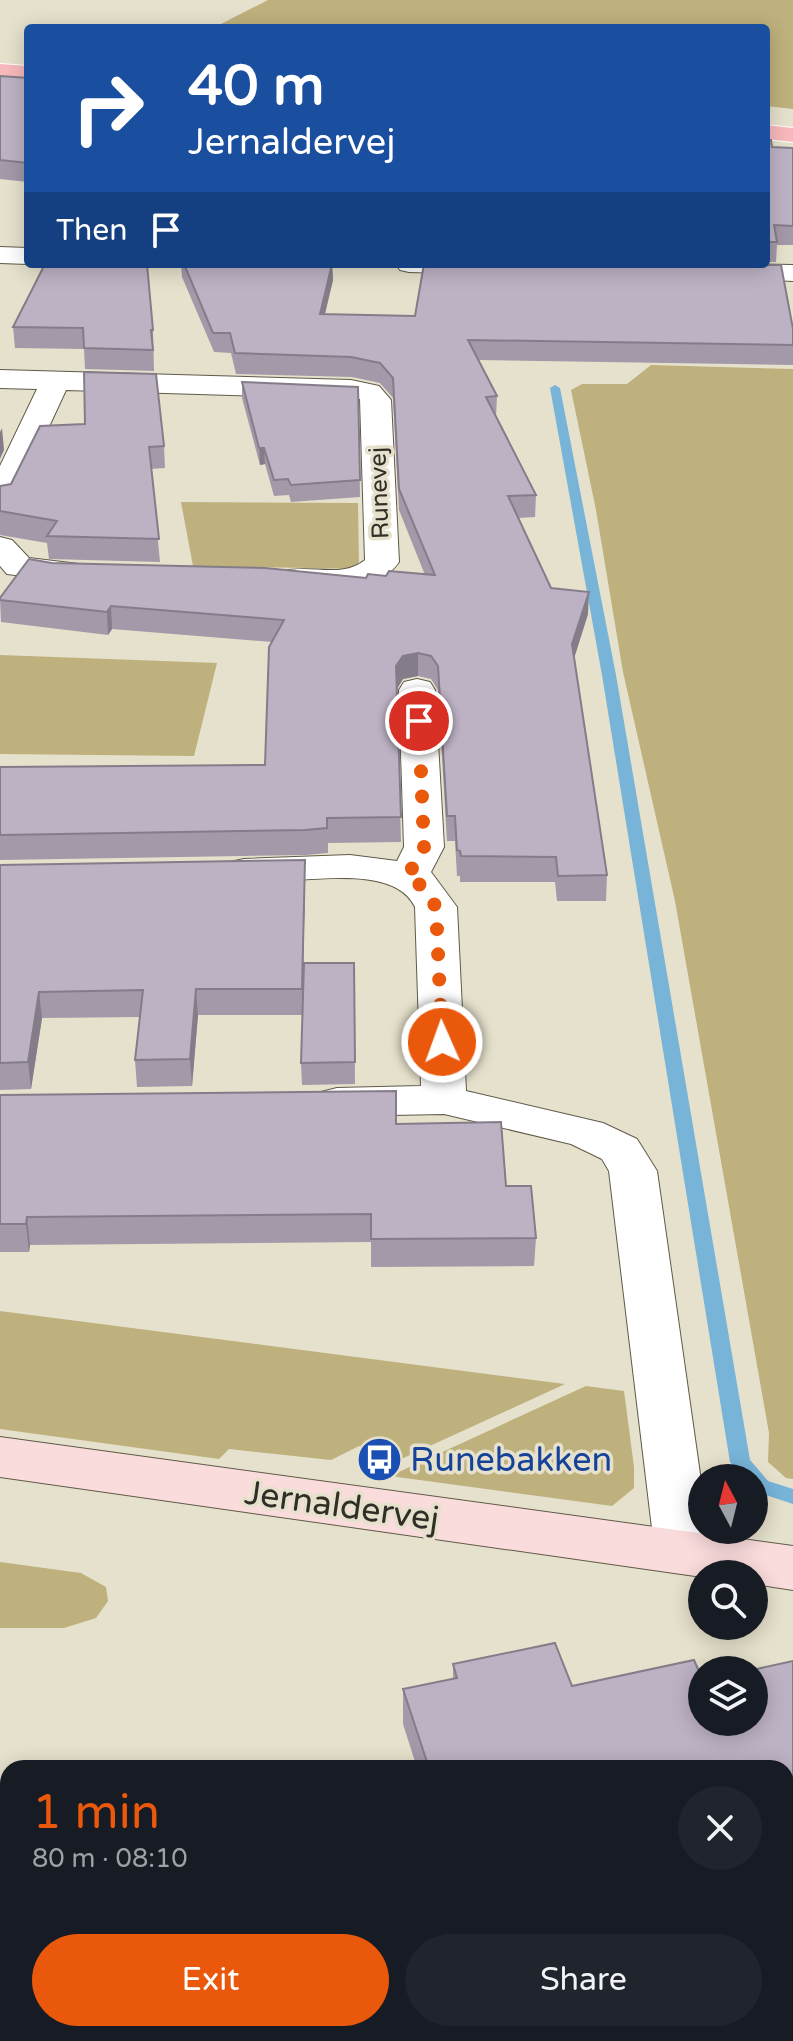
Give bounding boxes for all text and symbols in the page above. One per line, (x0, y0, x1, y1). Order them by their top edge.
text: 40 m (188, 53, 324, 120)
icon: right (56, 56, 160, 160)
text: Jernaldervej (188, 121, 395, 164)
icon: arrive (144, 208, 188, 252)
text: Then (56, 212, 128, 249)
street label: Runevej (363, 446, 396, 539)
pin (385, 687, 453, 755)
icon: arrive (397, 699, 441, 743)
position arrow (400, 1000, 484, 1084)
bus stop icon: Runebakken (355, 1435, 403, 1483)
place label: Runebakken (410, 1440, 612, 1481)
north arrow (688, 1464, 768, 1544)
map controls (688, 1464, 768, 1736)
street label: Jernaldervej (242, 1473, 442, 1540)
button: search (688, 1560, 768, 1640)
button: layers (688, 1656, 768, 1736)
text: 1 min (32, 1784, 160, 1842)
button: close (678, 1786, 762, 1870)
text: 80 m · 08:10 (32, 1843, 188, 1874)
button: Exit (32, 1934, 389, 2026)
button: Share (405, 1934, 762, 2026)

